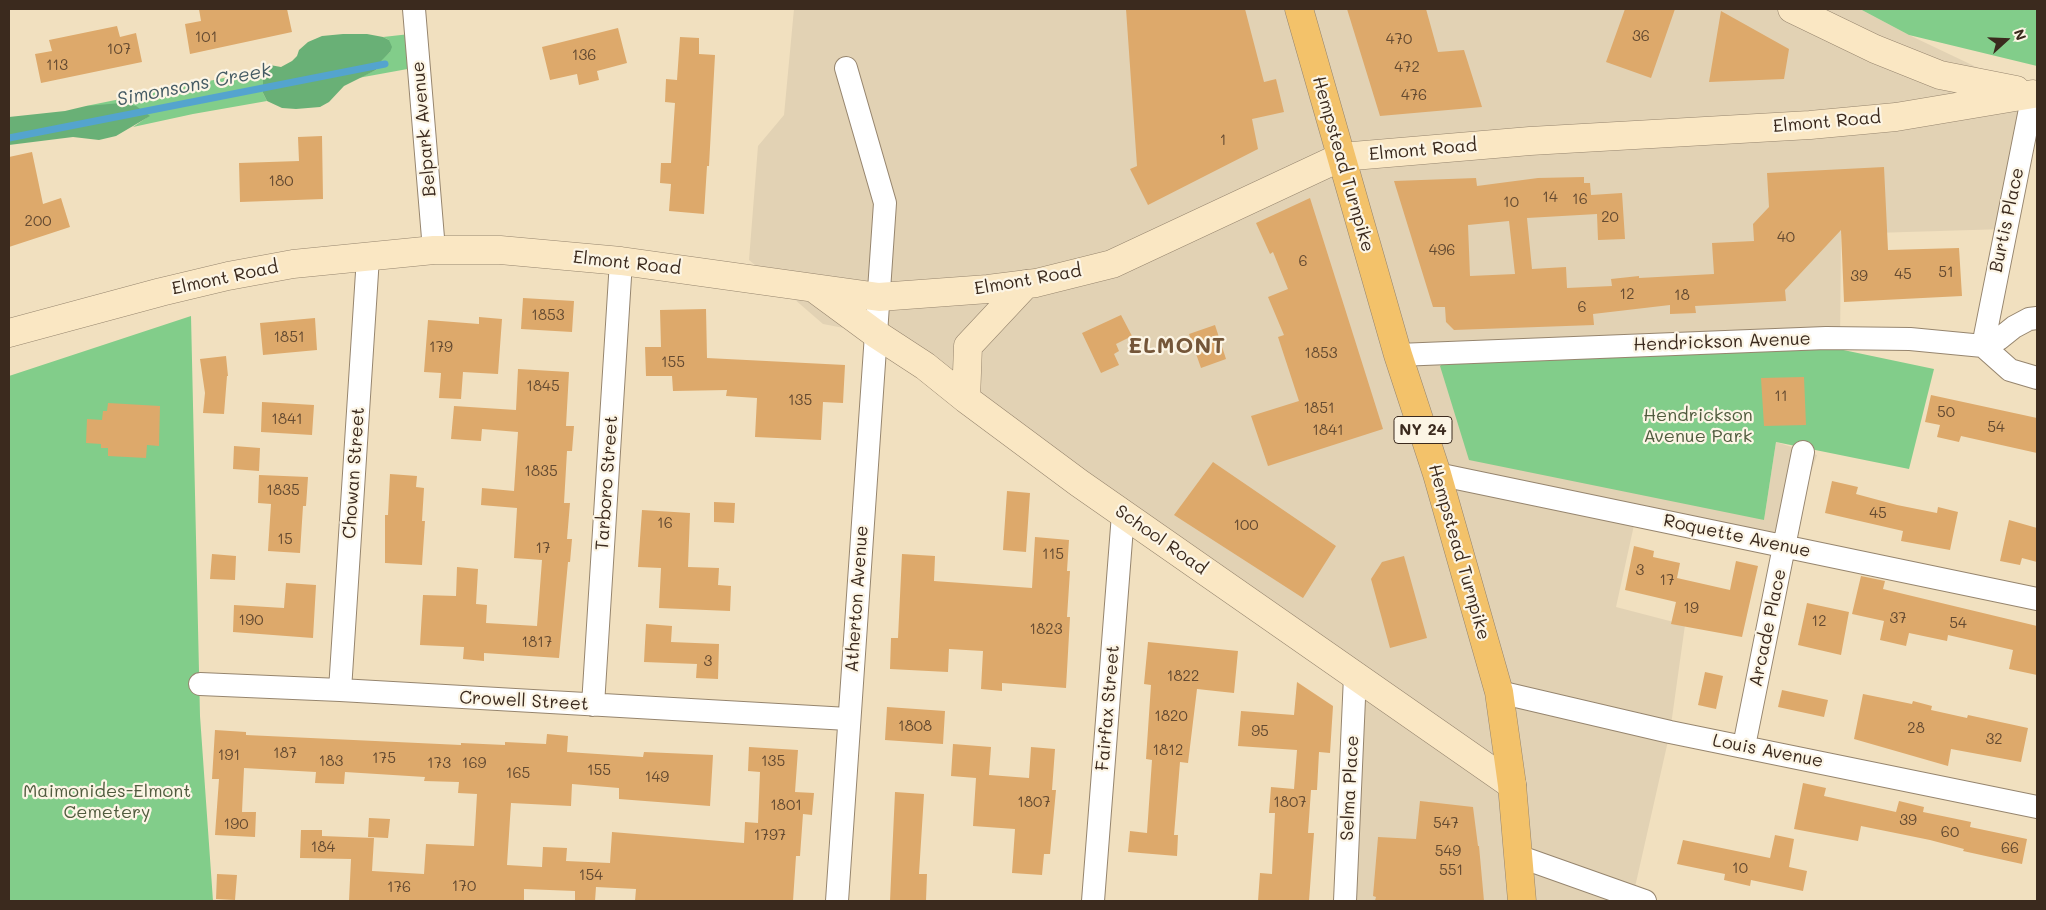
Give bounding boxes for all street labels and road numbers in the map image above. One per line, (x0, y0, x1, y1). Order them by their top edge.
street label: Belpark Avenue (407, 60, 441, 198)
street label: Hempstead Turnpike (1308, 74, 1378, 254)
street label: Elmont Road (1772, 107, 1882, 137)
street label: Elmont Road (1368, 135, 1478, 165)
street label: Burtis Place (1985, 166, 2029, 274)
street label: Elmont Road (572, 247, 682, 279)
street label: Elmont Road (170, 256, 280, 300)
street label: Elmont Road (973, 260, 1083, 300)
street label: Hendrickson Avenue (1633, 328, 1811, 356)
street label: Chowan Street (339, 406, 369, 540)
street label: Tarboro Street (592, 415, 622, 551)
road number: NY 24 (1394, 416, 1452, 444)
street label: Hempstead Turnpike (1424, 462, 1494, 642)
street label: School Road (1111, 500, 1211, 580)
street label: Roquette Avenue (1662, 510, 1812, 562)
street label: Atherton Avenue (841, 525, 873, 673)
street label: Arcade Place (1745, 567, 1791, 689)
street label: Fairfax Street (1092, 644, 1124, 772)
street label: Crowell Street (459, 687, 589, 715)
street label: Louis Avenue (1711, 730, 1825, 772)
street label: Selma Place (1336, 735, 1364, 841)

